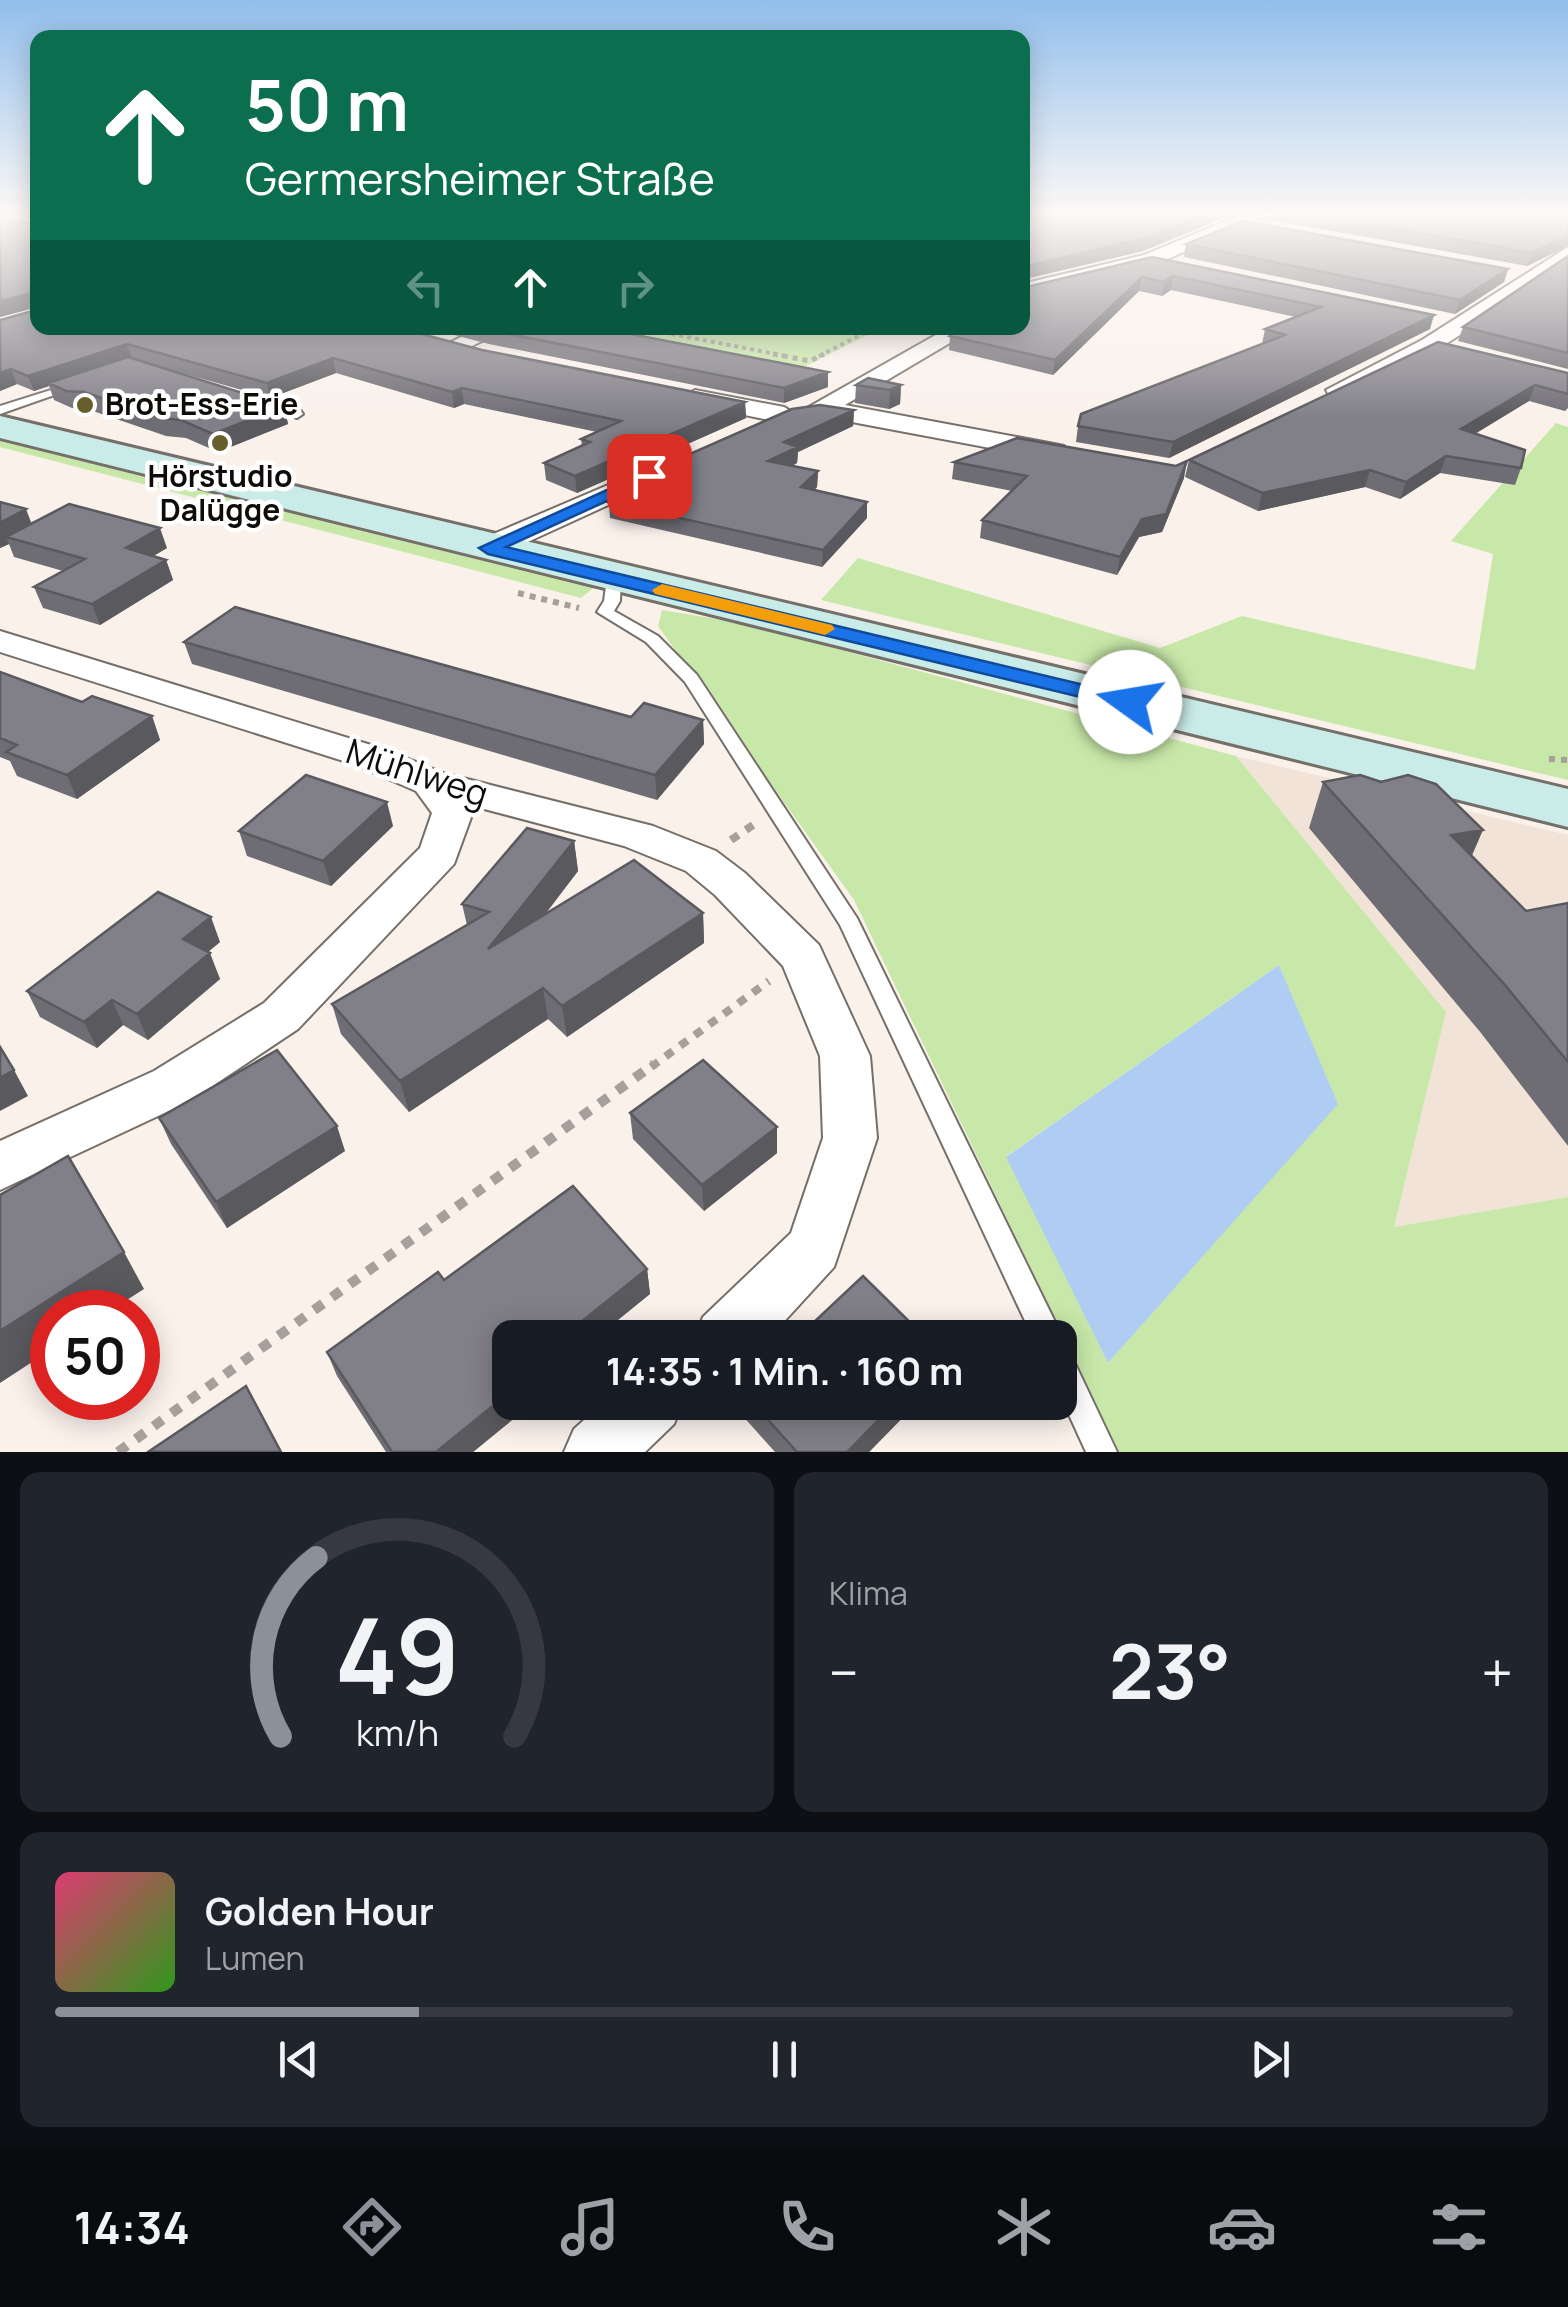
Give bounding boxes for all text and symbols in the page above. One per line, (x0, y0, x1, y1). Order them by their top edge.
text: 50 m (245, 56, 409, 152)
icon: ahead (80, 70, 210, 200)
text: Germersheimer Straße (245, 147, 715, 209)
icon: left (398, 260, 453, 315)
icon: ahead (503, 260, 558, 315)
icon: right (608, 260, 663, 315)
place label: Brot-Ess-Erie (105, 383, 298, 424)
marker: Brot-Ess-Erie (74, 394, 96, 416)
marker: Hörstudio Dalügge (209, 432, 231, 454)
pin (607, 434, 692, 519)
icon: arrive (622, 449, 677, 504)
place label: Hörstudio Dalügge (147, 455, 293, 530)
position arrow (1078, 650, 1182, 754)
street label: Mühlweg (340, 727, 494, 818)
speed limit sign: 50 (30, 1290, 160, 1420)
text: 14:35 · 1 Min. · 160 m (606, 1344, 963, 1396)
text: Klima (829, 1571, 908, 1615)
text: 49 (334, 1583, 460, 1725)
text: 23° (1109, 1619, 1231, 1722)
text: − (829, 1634, 859, 1710)
text: + (1481, 1634, 1513, 1710)
text: km/h (355, 1708, 439, 1757)
text: Golden Hour (205, 1884, 434, 1936)
text: Lumen (205, 1936, 305, 1980)
icon: previous (271, 2032, 326, 2087)
icon: pause (757, 2032, 812, 2087)
icon: next (1243, 2032, 1298, 2087)
icon: directions (337, 2192, 407, 2262)
icon: music (555, 2192, 625, 2262)
icon: phone (772, 2192, 842, 2262)
icon: climate (989, 2192, 1059, 2262)
icon: car (1207, 2192, 1277, 2262)
icon: filters (1424, 2192, 1494, 2262)
text: 14:34 (74, 2196, 190, 2258)

